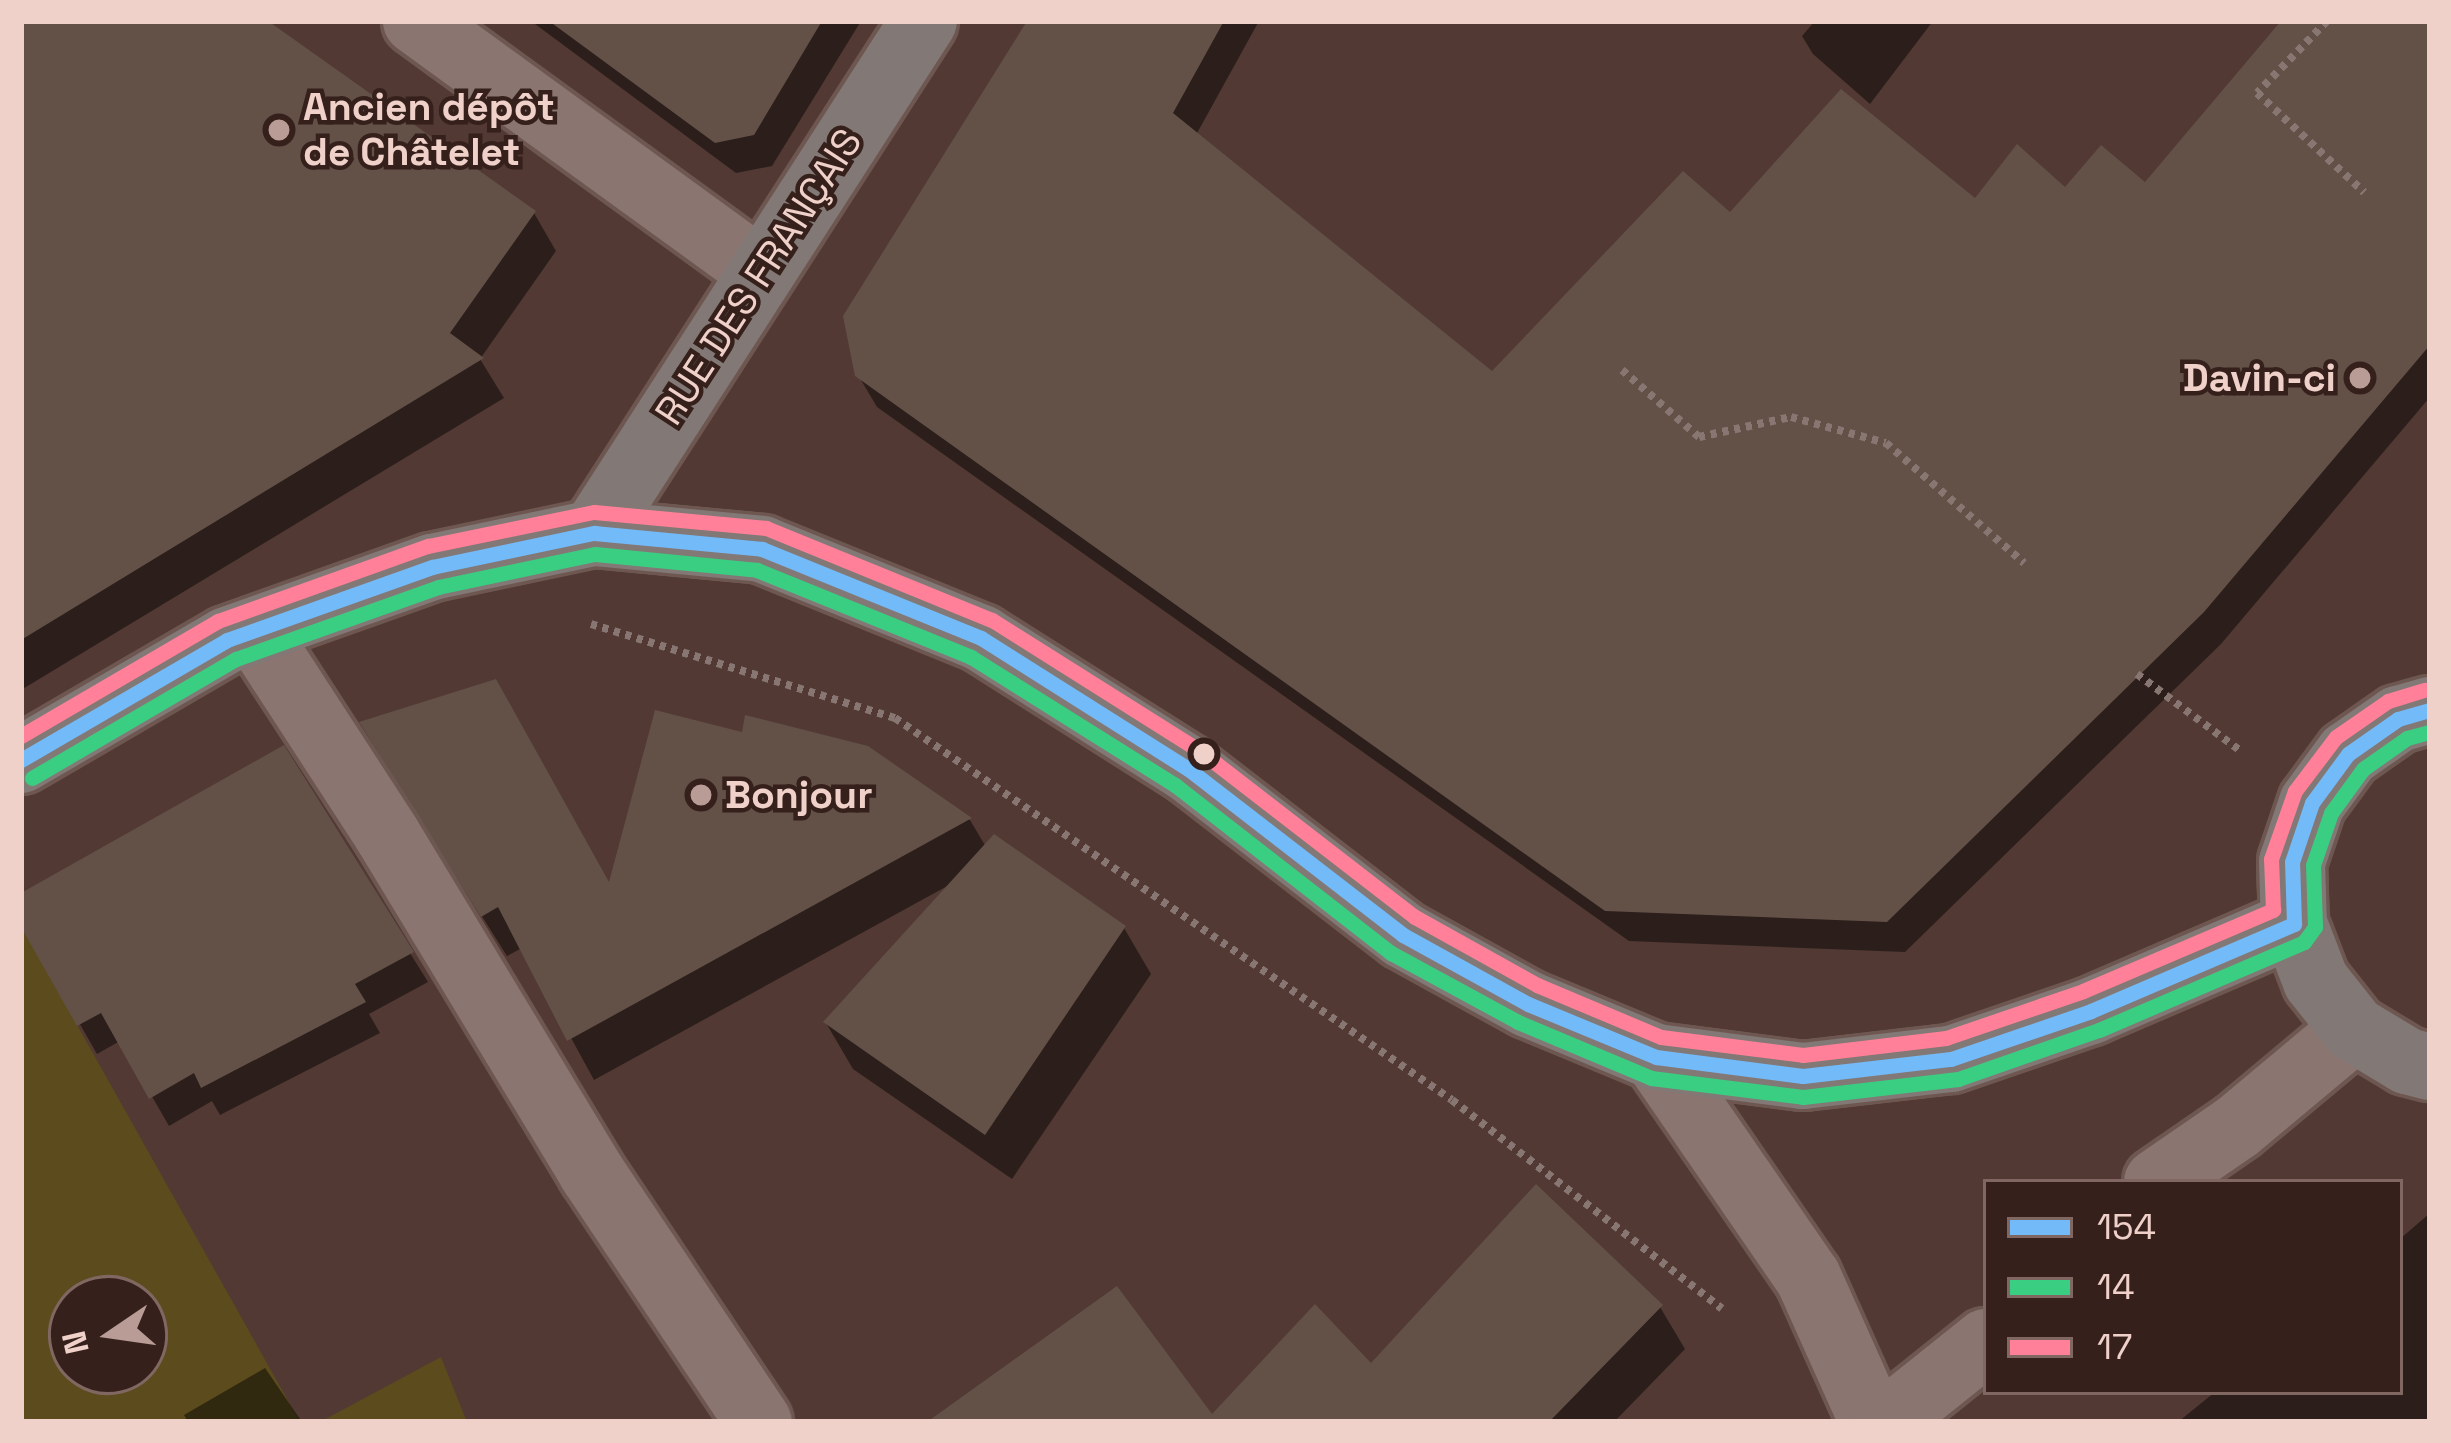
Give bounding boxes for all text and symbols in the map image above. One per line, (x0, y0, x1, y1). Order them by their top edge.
place label: Ancien dépôt de Châtelet (303, 85, 555, 176)
marker: Ancien dépôt de Châtelet (266, 117, 292, 143)
street label: RUE DES FRANÇAIS (646, 120, 872, 434)
place label: Davin-ci (2183, 355, 2336, 401)
marker: Davin-ci (2347, 365, 2373, 391)
unlabelled marker (1193, 743, 1215, 765)
place label: Bonjour (725, 772, 873, 818)
marker: Bonjour (688, 782, 714, 808)
legend (1983, 1179, 2403, 1395)
text: 154 (2097, 1204, 2156, 1250)
text: 14 (2097, 1264, 2135, 1310)
north arrow (48, 1275, 168, 1395)
text: 17 (2097, 1324, 2132, 1370)
text: N (53, 1327, 99, 1358)

